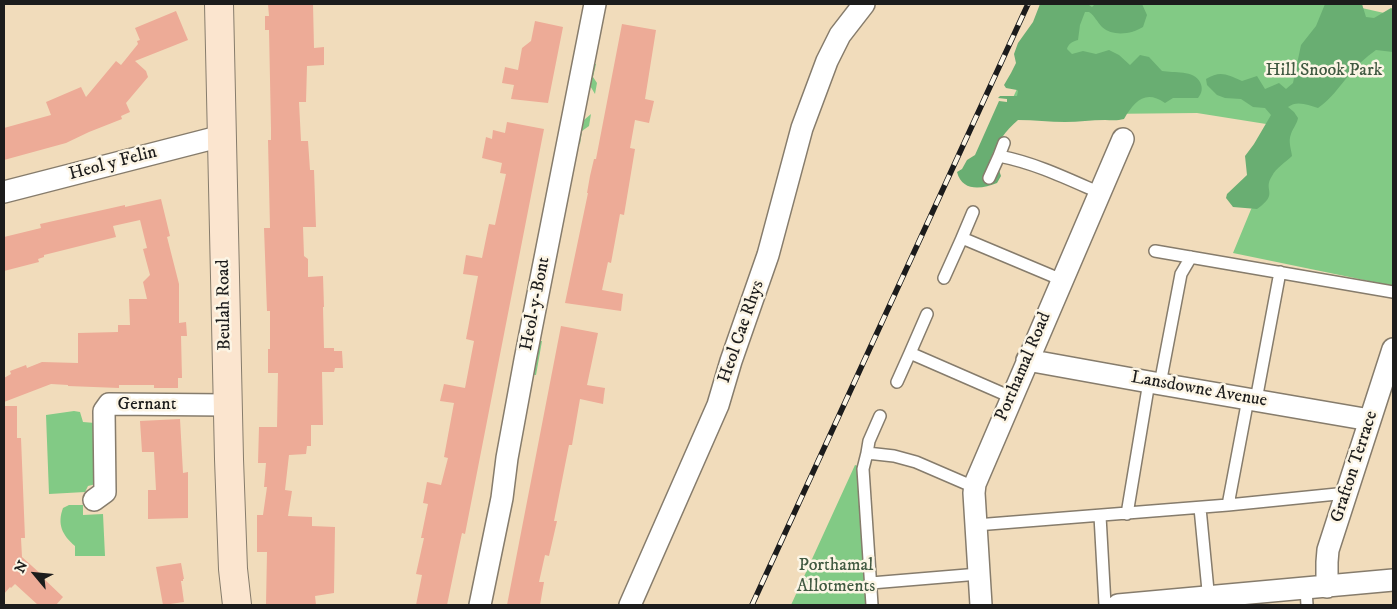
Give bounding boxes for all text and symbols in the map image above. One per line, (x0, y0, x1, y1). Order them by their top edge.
park label: Hill Snook Park (1265, 60, 1383, 82)
street label: Heol y Felin (67, 142, 159, 186)
street label: Heol-y-Bont (516, 255, 556, 353)
street label: Beulah Road (213, 259, 237, 351)
street label: Heol Cae Rhys (714, 278, 770, 386)
street label: Porthamal Road (991, 309, 1057, 425)
street label: Lansdowne Avenue (1129, 367, 1269, 413)
street label: Gernant (118, 394, 176, 416)
street label: Grafton Terrace (1327, 409, 1383, 525)
north arrow (10, 549, 60, 599)
park label: Porthamal Allotments (797, 555, 875, 598)
text: N (11, 558, 32, 576)

